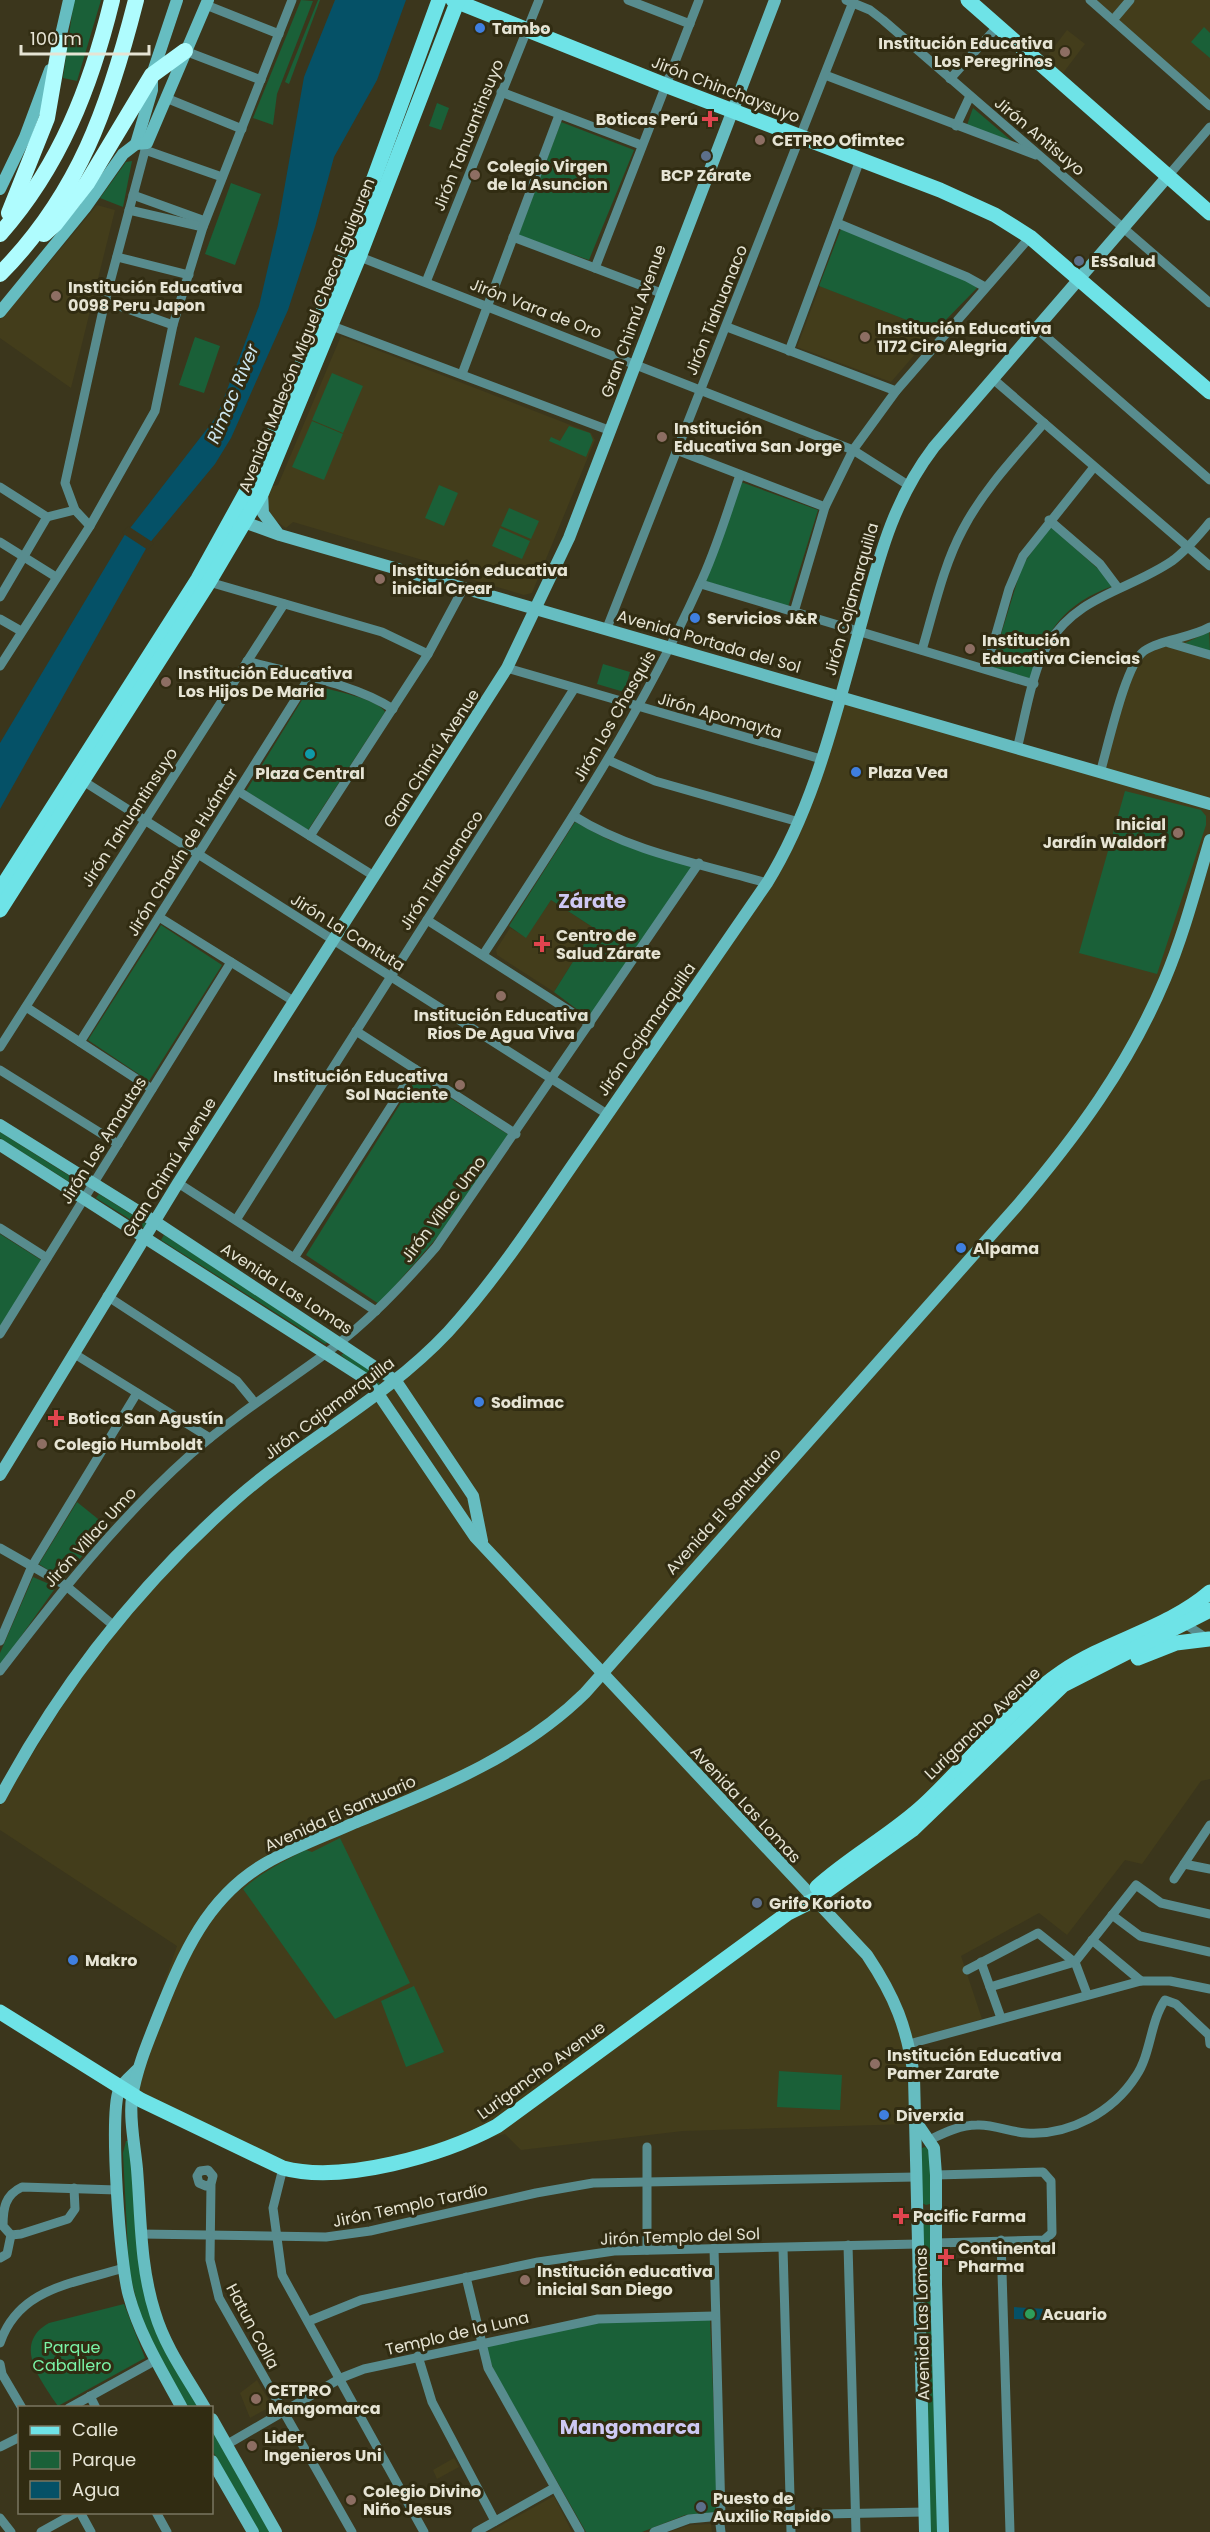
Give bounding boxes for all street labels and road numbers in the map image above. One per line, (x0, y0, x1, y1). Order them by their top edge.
street label: Jirón Chinchaysuyo (648, 51, 803, 128)
street label: Jirón Tahuantinsuyo (427, 56, 509, 215)
street label: Jirón Antisuyo (989, 92, 1090, 181)
street label: Avenida Malecón Miguel Checa Eguiguren (233, 175, 380, 496)
street label: Gran Chimú Avenue (595, 241, 672, 401)
street label: Jirón Tiahuanaco (680, 242, 753, 379)
street label: Jirón Vara de Oro (467, 273, 605, 344)
street label: Jirón Cajamarquilla (819, 520, 884, 678)
street label: Avenida Portada del Sol (614, 604, 803, 679)
street label: Jirón Los Chasquis (567, 646, 661, 786)
street label: Gran Chimú Avenue (378, 684, 485, 832)
street label: Jirón Apomayta (655, 687, 785, 744)
street label: Jirón Tahuantinsuyo (76, 743, 183, 891)
street label: Jirón Chavín de Huántar (121, 764, 244, 941)
street label: Jirón Tiahuanaco (394, 806, 489, 935)
street label: Jirón La Cantuta (286, 888, 409, 977)
street label: Jirón Cajamarquilla (592, 958, 701, 1101)
street label: Jirón Los Amautas (55, 1072, 152, 1208)
street label: Gran Chimú Avenue (117, 1093, 222, 1242)
street label: Jirón Villac Umo (396, 1151, 491, 1267)
street label: Avenida Las Lomas (216, 1237, 357, 1340)
street label: Jirón Cajamarquilla (259, 1352, 399, 1465)
street label: Avenida El Santuario (660, 1443, 787, 1580)
street label: Jirón Villac Umo (39, 1482, 142, 1593)
street label: Lurigancho Avenue (919, 1662, 1046, 1785)
street label: Avenida Las Lomas (685, 1741, 806, 1868)
street label: Avenida El Santuario (261, 1770, 420, 1857)
street label: Lurigancho Avenue (472, 2016, 610, 2125)
street label: Jirón Templo Tardío (330, 2178, 490, 2233)
street label: Jirón Templo del Sol (600, 2222, 760, 2251)
street label: Avenida Las Lomas (910, 2247, 935, 2401)
street label: Hatun Colla (220, 2279, 285, 2373)
street label: Templo de la Luna (383, 2306, 531, 2361)

